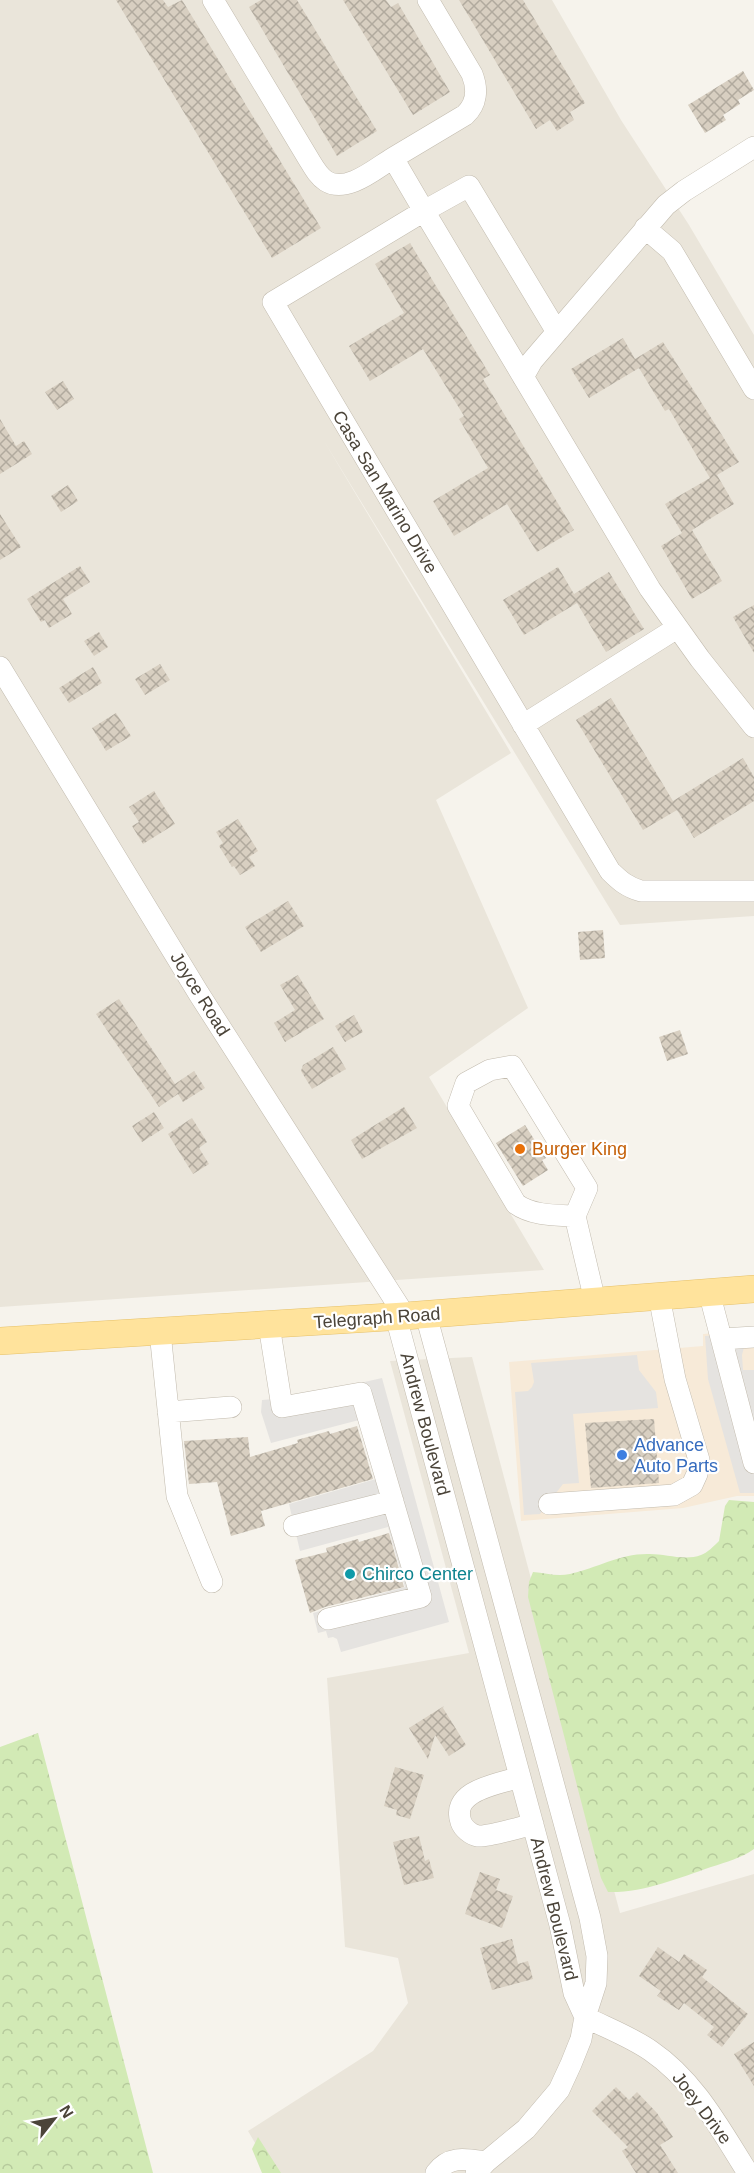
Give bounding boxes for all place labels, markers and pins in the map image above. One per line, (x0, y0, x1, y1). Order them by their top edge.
place label: Burger King (532, 1139, 627, 1159)
marker: Burger King (513, 1142, 527, 1156)
place label: Advance Auto Parts (634, 1435, 718, 1476)
marker: Advance Auto Parts (615, 1448, 629, 1462)
place label: Chirco Center (362, 1564, 473, 1584)
marker: Chirco Center (343, 1567, 357, 1581)

